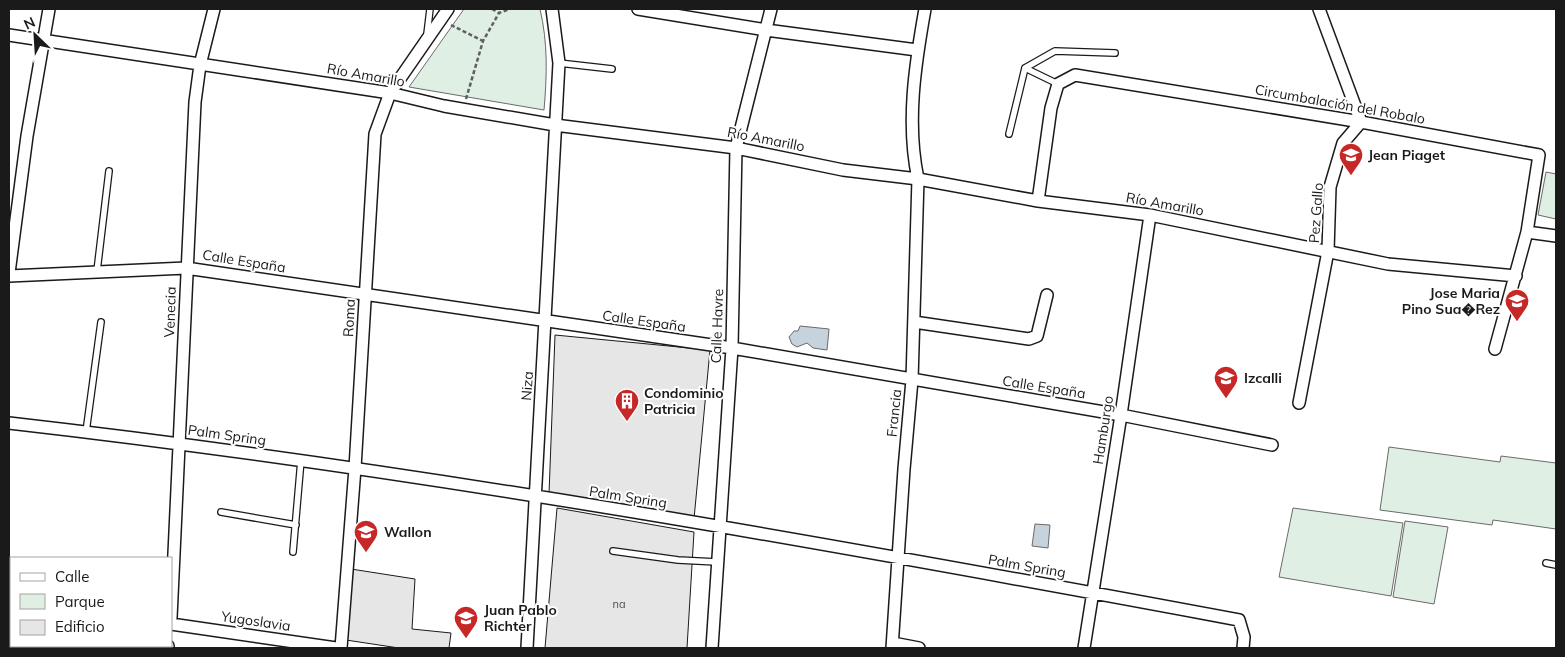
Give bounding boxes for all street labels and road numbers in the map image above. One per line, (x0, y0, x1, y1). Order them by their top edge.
street label: Río Amarillo (326, 59, 406, 91)
street label: Circumbalación del Robalo (1253, 80, 1427, 128)
street label: Río Amarillo (726, 123, 806, 155)
street label: Pez Gallo (1305, 182, 1327, 244)
street label: Río Amarillo (1125, 188, 1205, 220)
street label: Calle España (201, 246, 287, 276)
street label: Venecia (160, 286, 180, 338)
street label: Calle Havre (707, 288, 727, 364)
street label: Roma (339, 298, 359, 338)
street label: Calle España (601, 306, 687, 336)
street label: Niza (517, 371, 537, 401)
street label: Calle España (1001, 372, 1087, 402)
street label: Francia (883, 388, 905, 438)
street label: Hamburgo (1089, 394, 1117, 466)
street label: Palm Spring (187, 421, 267, 449)
street label: Palm Spring (588, 482, 668, 512)
street label: Palm Spring (987, 550, 1067, 582)
street label: Yugoslavia (219, 607, 292, 635)

